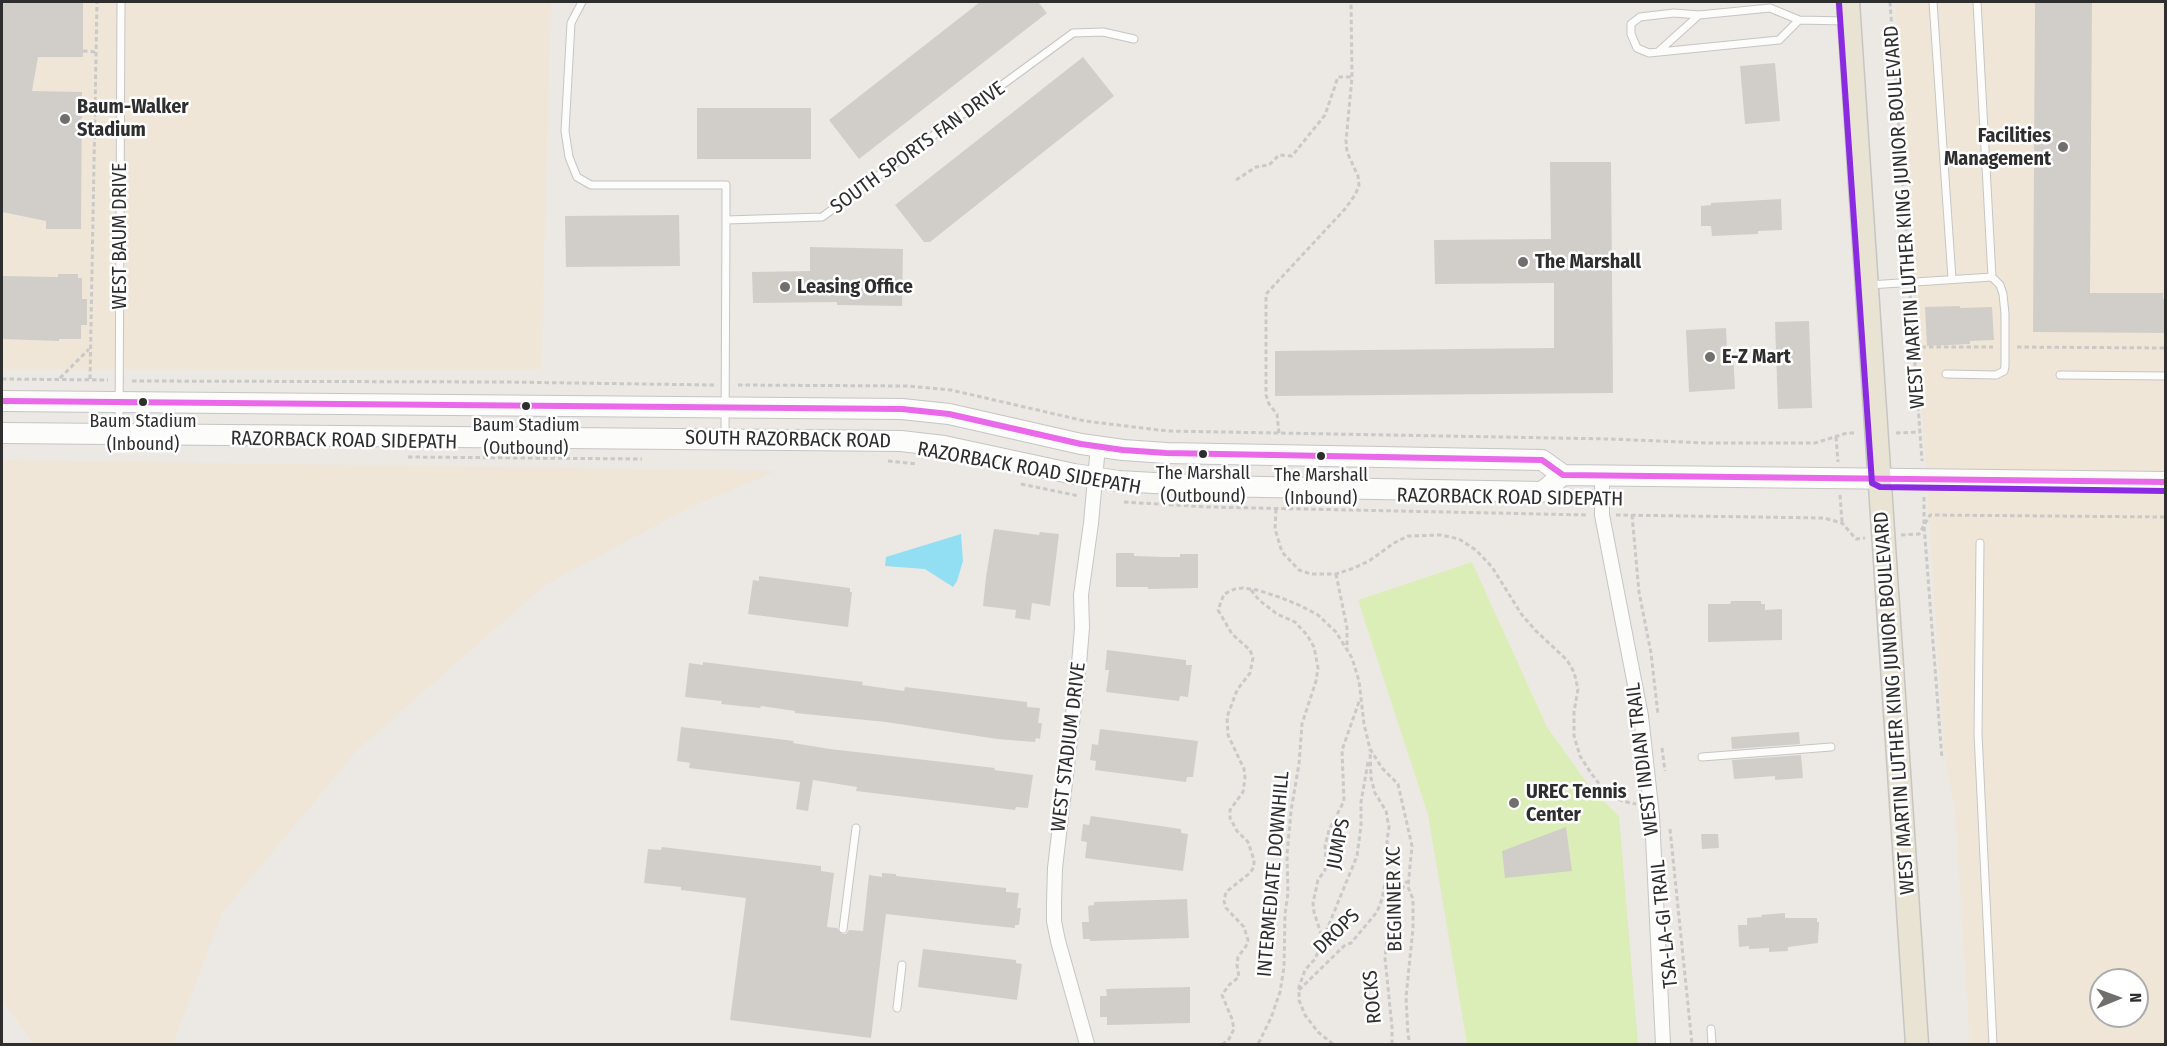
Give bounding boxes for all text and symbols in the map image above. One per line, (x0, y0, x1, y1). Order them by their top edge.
street label: WEST MARTIN LUTHER KING JUNIOR BOULEVARD (1880, 25, 1930, 409)
street label: SOUTH SPORTS FAN DRIVE (826, 77, 1010, 219)
place label: Baum-Walker Stadium (77, 95, 189, 142)
marker: Baum-Walker Stadium (58, 112, 72, 126)
place label: Facilities Management (1944, 124, 2051, 171)
marker: Facilities Management (2056, 140, 2070, 154)
street label: WEST BAUM DRIVE (108, 163, 132, 309)
place label: The Marshall (1535, 250, 1641, 274)
marker: The Marshall (1516, 255, 1530, 269)
place label: Leasing Office (797, 275, 913, 299)
marker: Leasing Office (778, 280, 792, 294)
place label: E-Z Mart (1722, 345, 1791, 369)
marker: E-Z Mart (1703, 350, 1717, 364)
marker: Baum Stadium (Inbound) (137, 396, 149, 408)
marker: Baum Stadium (Outbound) (520, 400, 532, 412)
place label: Baum Stadium (Inbound) (89, 411, 197, 454)
place label: Baum Stadium (Outbound) (472, 415, 580, 458)
street label: SOUTH RAZORBACK ROAD (685, 426, 891, 454)
street label: RAZORBACK ROAD SIDEPATH (230, 427, 458, 455)
street label: RAZORBACK ROAD SIDEPATH (915, 438, 1143, 500)
marker: The Marshall (Outbound) (1197, 448, 1209, 460)
marker: The Marshall (Inbound) (1315, 450, 1327, 462)
place label: The Marshall (Outbound) (1156, 463, 1250, 506)
place label: The Marshall (Inbound) (1274, 465, 1368, 508)
street label: RAZORBACK ROAD SIDEPATH (1396, 484, 1624, 512)
street label: WEST MARTIN LUTHER KING JUNIOR BOULEVARD (1870, 511, 1920, 895)
street label: WEST STADIUM DRIVE (1047, 661, 1091, 833)
street label: WEST INDIAN TRAIL (1622, 681, 1664, 837)
street label: INTERMEDIATE DOWNHILL (1253, 770, 1295, 978)
place label: UREC Tennis Center (1526, 780, 1627, 827)
marker: UREC Tennis Center (1507, 796, 1521, 810)
street label: JUMPS (1322, 816, 1356, 872)
street label: BEGINNER XC (1382, 846, 1408, 952)
street label: TSA-LA-GI TRAIL (1646, 859, 1684, 989)
street label: DROPS (1309, 904, 1365, 960)
north arrow (2089, 968, 2149, 1028)
street label: ROCKS (1359, 969, 1387, 1025)
text: N (2126, 993, 2145, 1003)

